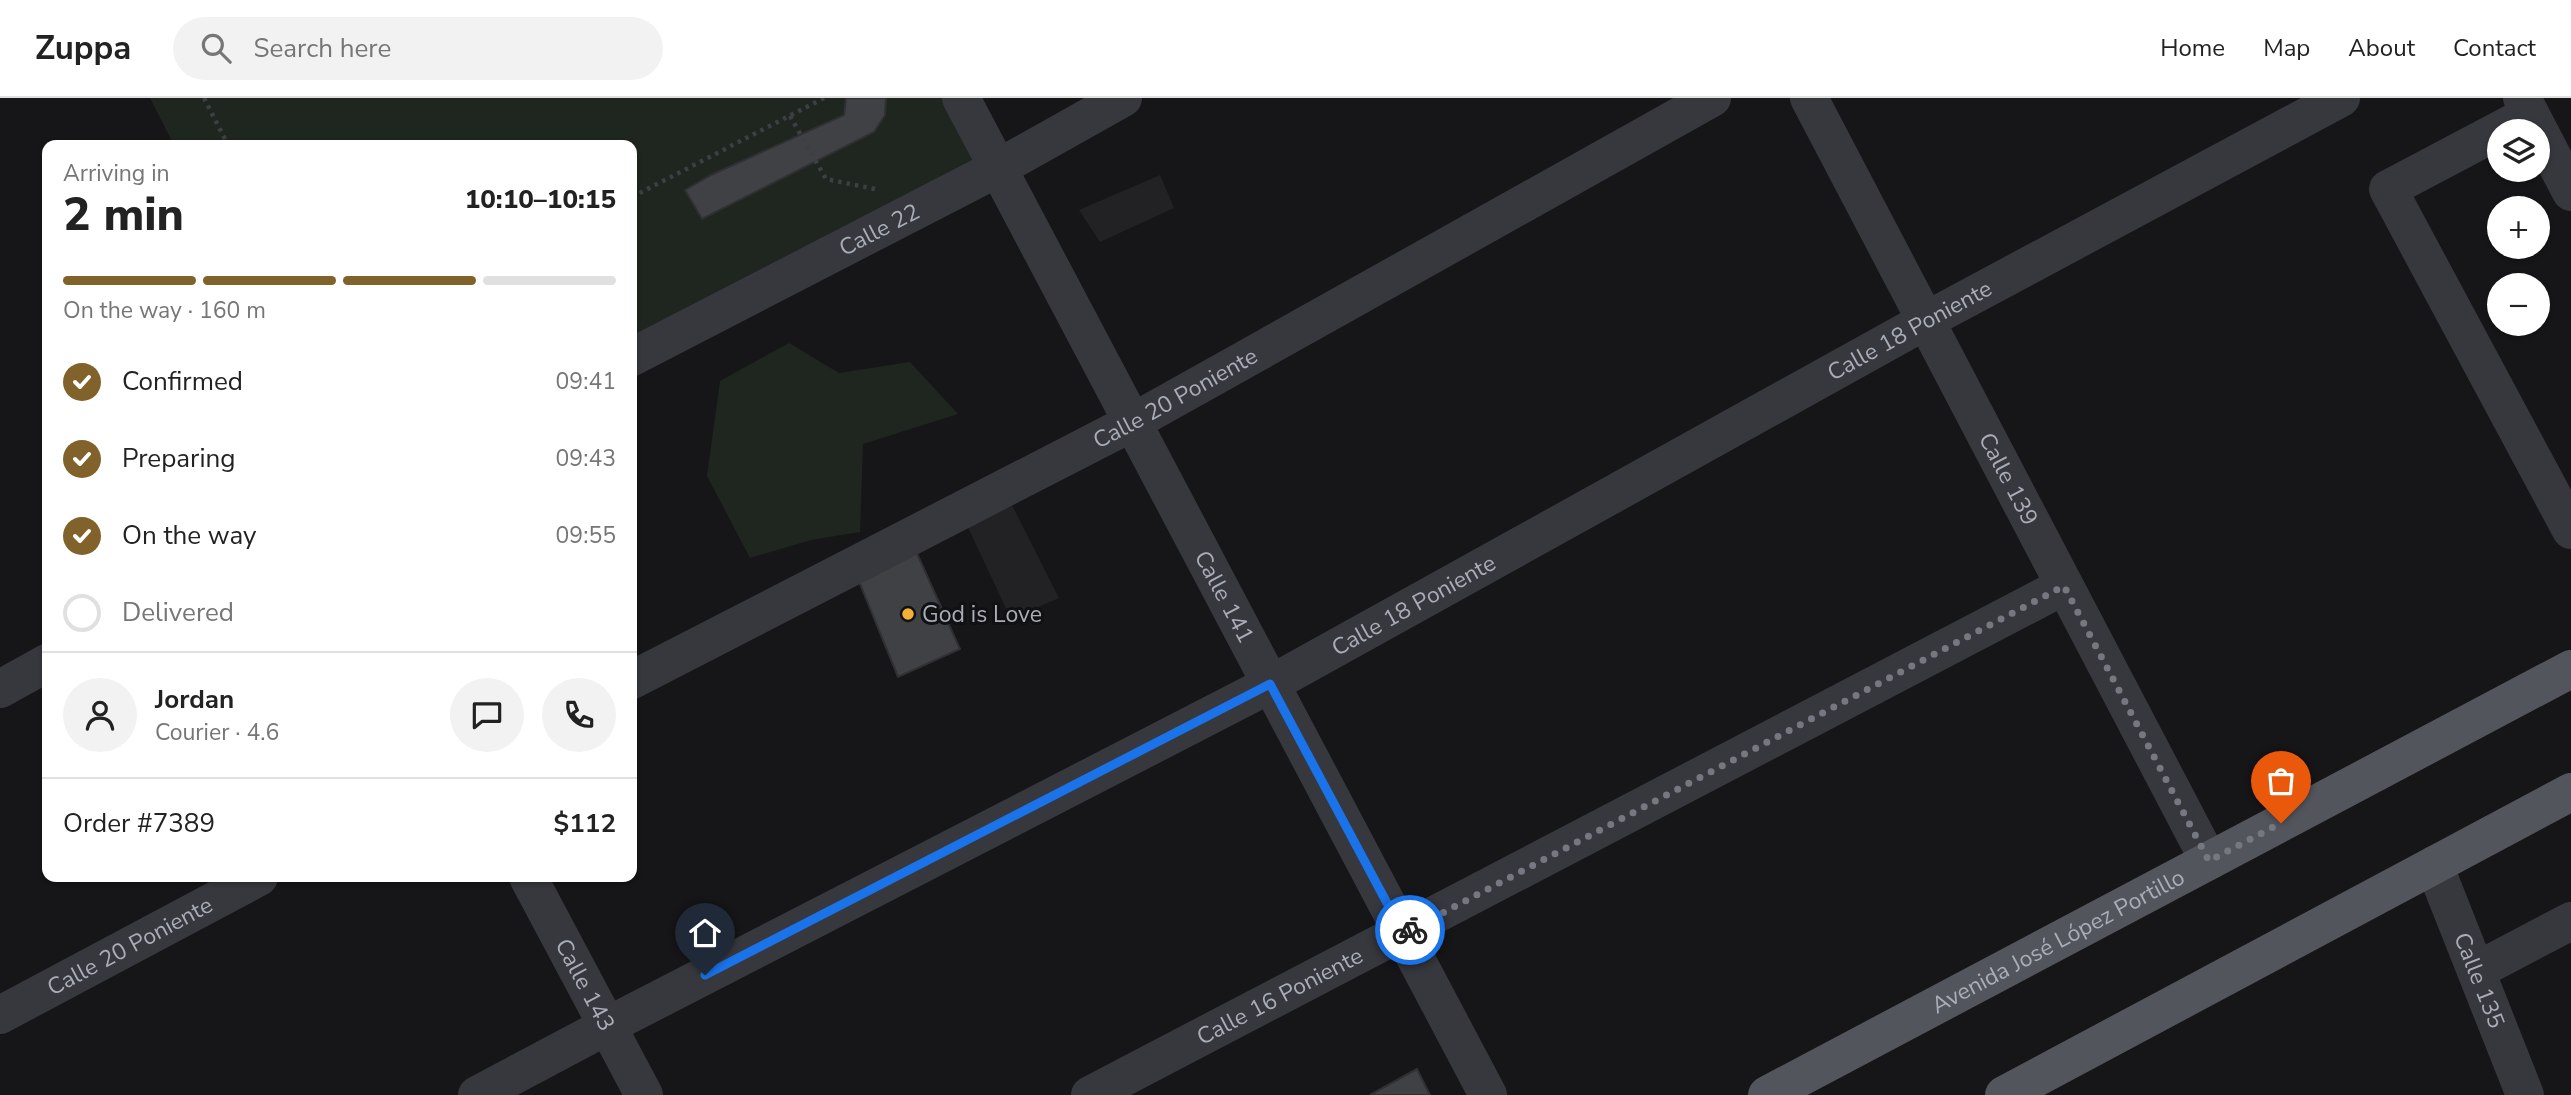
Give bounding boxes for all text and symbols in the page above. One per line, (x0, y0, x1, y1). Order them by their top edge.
search box (173, 17, 663, 80)
text: Zuppa (35, 26, 131, 71)
icon: search (197, 29, 235, 67)
text: Search here (253, 31, 391, 66)
text: Home (2160, 32, 2225, 64)
text: Map (2263, 32, 2310, 64)
text: About (2348, 32, 2415, 64)
text: Contact (2453, 32, 2536, 64)
map controls (2487, 119, 2550, 336)
button: layers (2487, 119, 2550, 182)
text: Arriving in (63, 158, 170, 189)
text: 10:10–10:15 (465, 182, 616, 217)
text: 2 min (63, 183, 184, 246)
street label: Calle 22 (833, 196, 925, 263)
button: + (2487, 196, 2550, 259)
street label: Calle 18 Poniente (1822, 273, 1997, 388)
button: − (2487, 273, 2550, 336)
text: On the way · 160 m (63, 295, 266, 326)
street label: Calle 20 Poniente (1088, 340, 1263, 456)
icon: check (63, 363, 101, 401)
text: Confirmed (122, 364, 243, 399)
text: 09:41 (556, 366, 616, 397)
street label: Calle 139 (1972, 427, 2046, 531)
icon: check (63, 440, 101, 478)
text: Preparing (122, 441, 235, 476)
text: 09:43 (556, 443, 616, 474)
icon: check (63, 517, 101, 555)
text: On the way (122, 518, 256, 553)
text: 09:55 (556, 520, 616, 551)
street label: Calle 141 (1187, 545, 1262, 648)
street label: Calle 18 Poniente (1326, 547, 1501, 663)
text: Delivered (122, 595, 234, 630)
place label: God is Love (922, 599, 1042, 630)
marker: God is Love (900, 606, 916, 622)
button: person (63, 678, 137, 752)
button: chat (450, 678, 524, 752)
button: phone (542, 678, 616, 752)
text: Jordan (155, 682, 234, 717)
text: Courier · 4.6 (155, 717, 279, 748)
pin (2251, 751, 2311, 823)
icon: bag (2262, 762, 2300, 800)
text: Order #7389 (63, 806, 215, 841)
text: $112 (554, 806, 616, 841)
street label: Avenida José López Portillo (1926, 861, 2190, 1021)
street label: Calle 20 Poniente (42, 889, 218, 1003)
courier (1375, 895, 1445, 965)
pin (675, 903, 735, 975)
icon: bike (1391, 911, 1429, 949)
icon: home (686, 914, 724, 952)
street label: Calle 135 (2447, 928, 2513, 1033)
street label: Calle 143 (548, 933, 623, 1036)
street label: Calle 16 Poniente (1191, 940, 1368, 1052)

